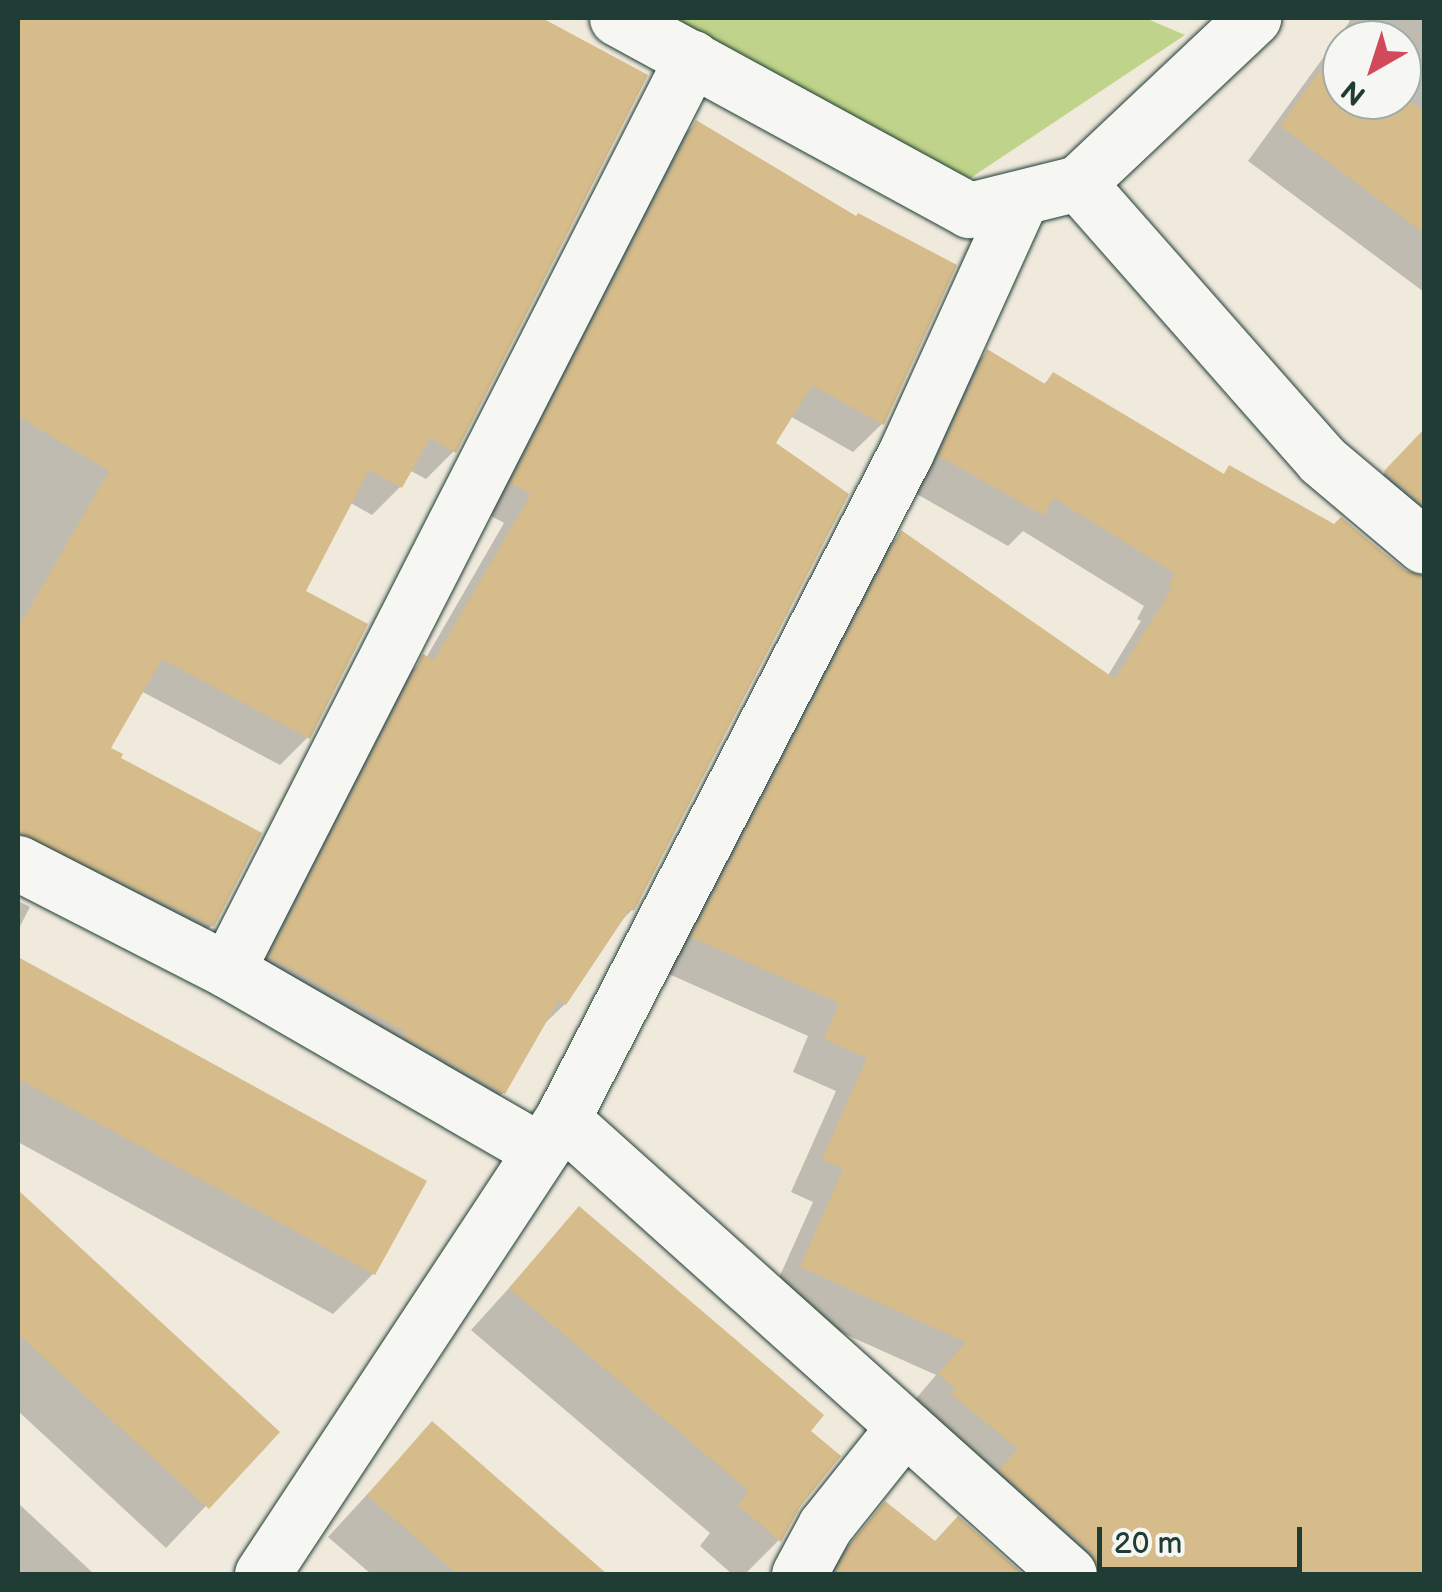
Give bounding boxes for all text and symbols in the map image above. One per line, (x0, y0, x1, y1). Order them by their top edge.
north arrow (1322, 20, 1422, 120)
text: N (1336, 73, 1373, 112)
scale bar (1102, 1507, 1307, 1569)
text: 20 m (1114, 1526, 1182, 1562)

